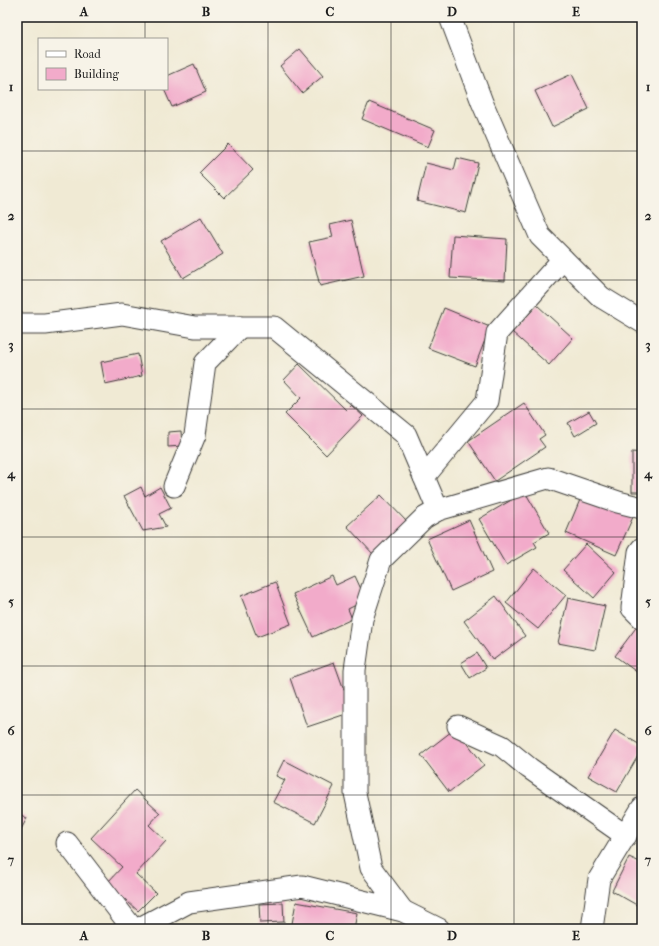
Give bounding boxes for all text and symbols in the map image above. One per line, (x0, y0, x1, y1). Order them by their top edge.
text: A (79, 4, 89, 19)
text: B (202, 4, 211, 19)
text: C (326, 4, 335, 19)
text: D (447, 4, 457, 19)
text: E (572, 4, 580, 19)
legend (38, 38, 168, 90)
text: Road (74, 47, 101, 61)
text: Building (74, 67, 119, 81)
text: 1 (9, 79, 14, 94)
text: 1 (646, 79, 651, 94)
text: 2 (8, 208, 15, 223)
text: 2 (645, 208, 652, 223)
text: 3 (8, 337, 14, 353)
text: 3 (645, 337, 651, 353)
text: 4 (6, 466, 16, 482)
text: 4 (643, 466, 653, 482)
text: 5 (8, 594, 14, 609)
text: 5 (645, 594, 651, 609)
text: 6 (7, 723, 15, 738)
text: 6 (644, 723, 652, 738)
text: 7 (7, 852, 15, 867)
text: 7 (644, 852, 652, 867)
text: A (79, 928, 89, 943)
text: B (202, 928, 211, 943)
text: C (326, 928, 335, 943)
text: D (447, 928, 457, 943)
text: E (572, 928, 580, 943)

